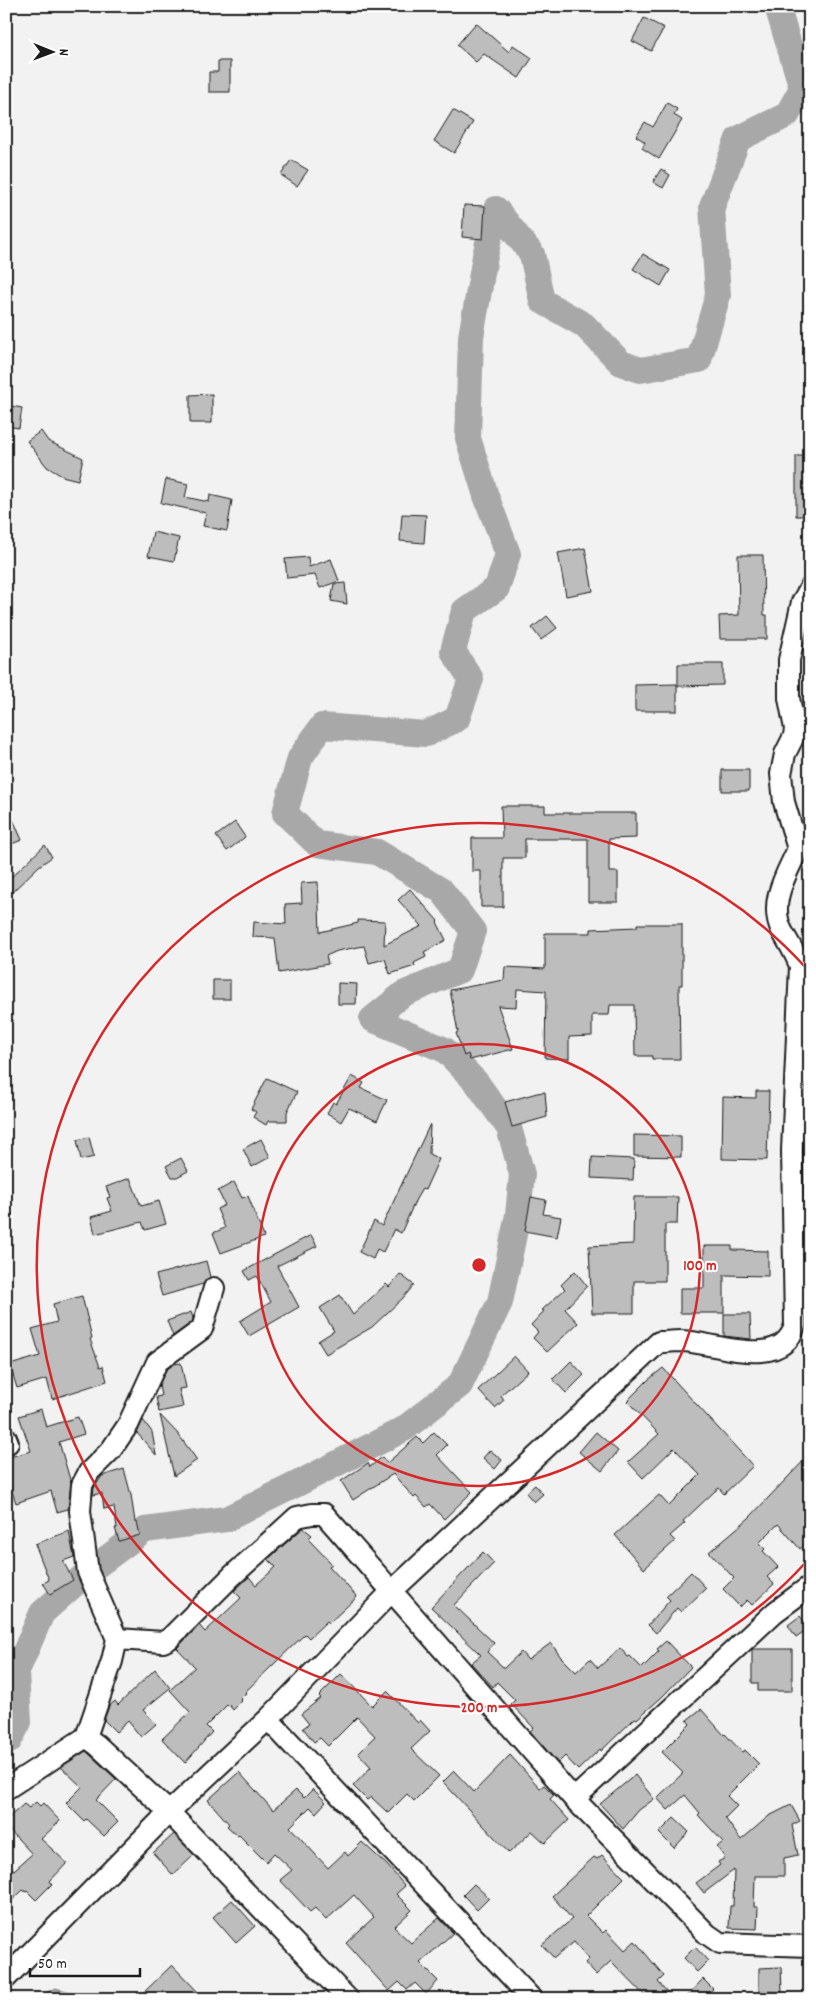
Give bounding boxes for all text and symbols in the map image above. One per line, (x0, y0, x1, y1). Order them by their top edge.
north arrow (28, 28, 78, 78)
text: N (53, 49, 73, 56)
centre of rings (470, 1256, 488, 1274)
text: 100 m (683, 1256, 717, 1278)
text: 200 m (461, 1698, 497, 1720)
scale bar (30, 1945, 140, 1977)
text: 50 m (38, 1954, 67, 1976)

